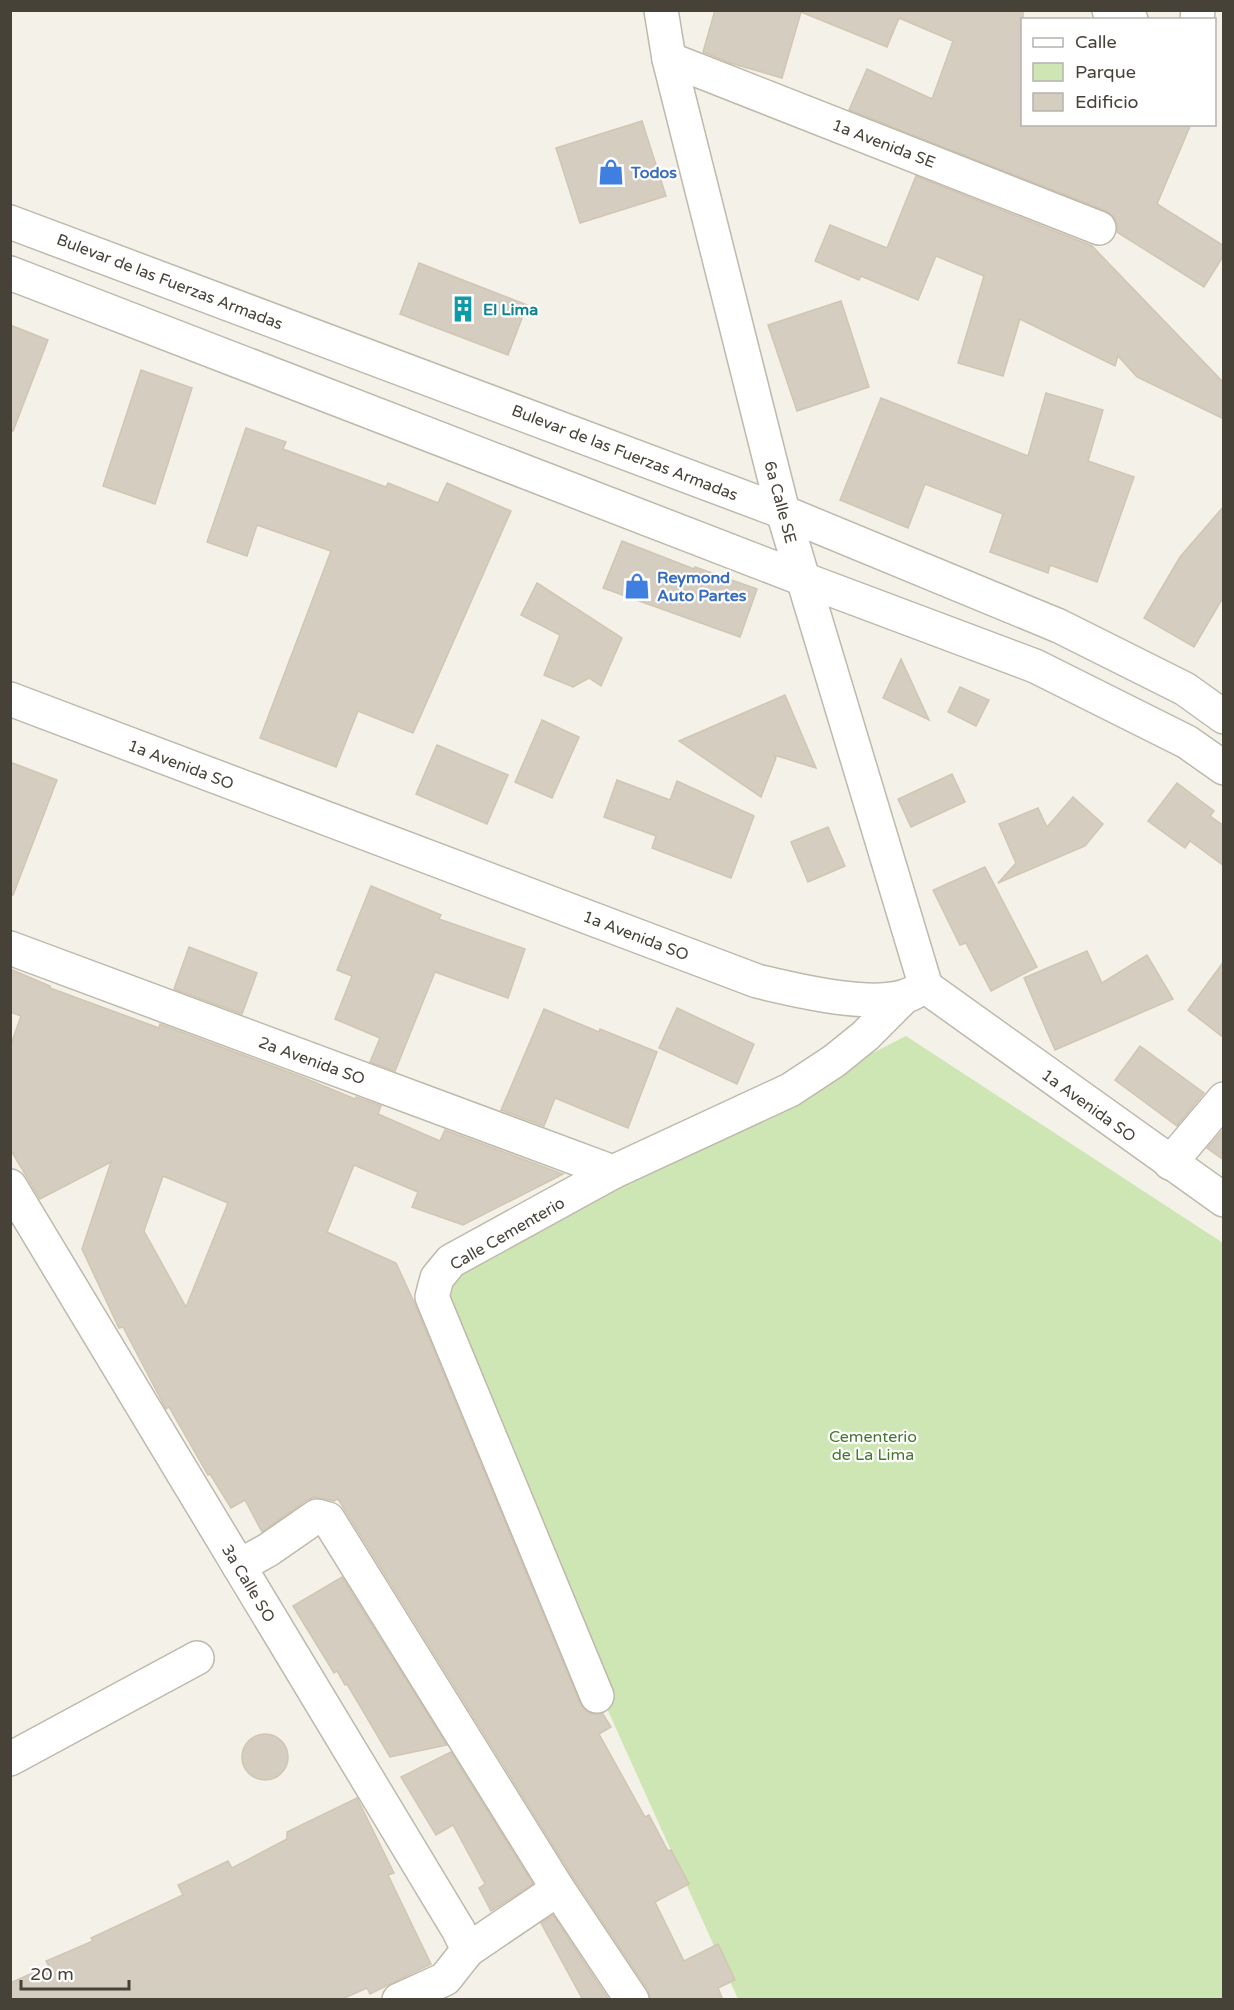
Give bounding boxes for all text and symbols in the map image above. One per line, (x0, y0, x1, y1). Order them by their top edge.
legend (1021, 18, 1216, 126)
text: Calle (1075, 31, 1117, 53)
text: Parque (1075, 61, 1136, 83)
text: Edificio (1075, 91, 1139, 113)
street label: 1a Avenida SE (829, 115, 938, 173)
shop icon: Todos (596, 157, 626, 187)
place label: Todos (630, 163, 677, 183)
street label: Bulevar de las Fuerzas Armadas (54, 229, 286, 334)
building icon: El Lima (448, 294, 478, 324)
place label: El Lima (483, 300, 538, 320)
street label: Bulevar de las Fuerzas Armadas (509, 400, 741, 505)
street label: 6a Calle SE (759, 459, 801, 546)
place label: Reymond Auto Partes (657, 568, 747, 606)
shop icon: Reymond Auto Partes (622, 571, 652, 601)
street label: 1a Avenida SO (125, 736, 236, 794)
street label: 1a Avenida SO (580, 907, 691, 965)
street label: 2a Avenida SO (256, 1032, 368, 1089)
street label: 1a Avenida SO (1037, 1065, 1140, 1147)
street label: Calle Cementerio (446, 1193, 569, 1275)
park label: Cementerio de La Lima (829, 1427, 917, 1465)
street label: 3a Calle SO (217, 1541, 279, 1626)
scale bar (21, 1953, 129, 1991)
text: 20 m (30, 1963, 74, 1985)

